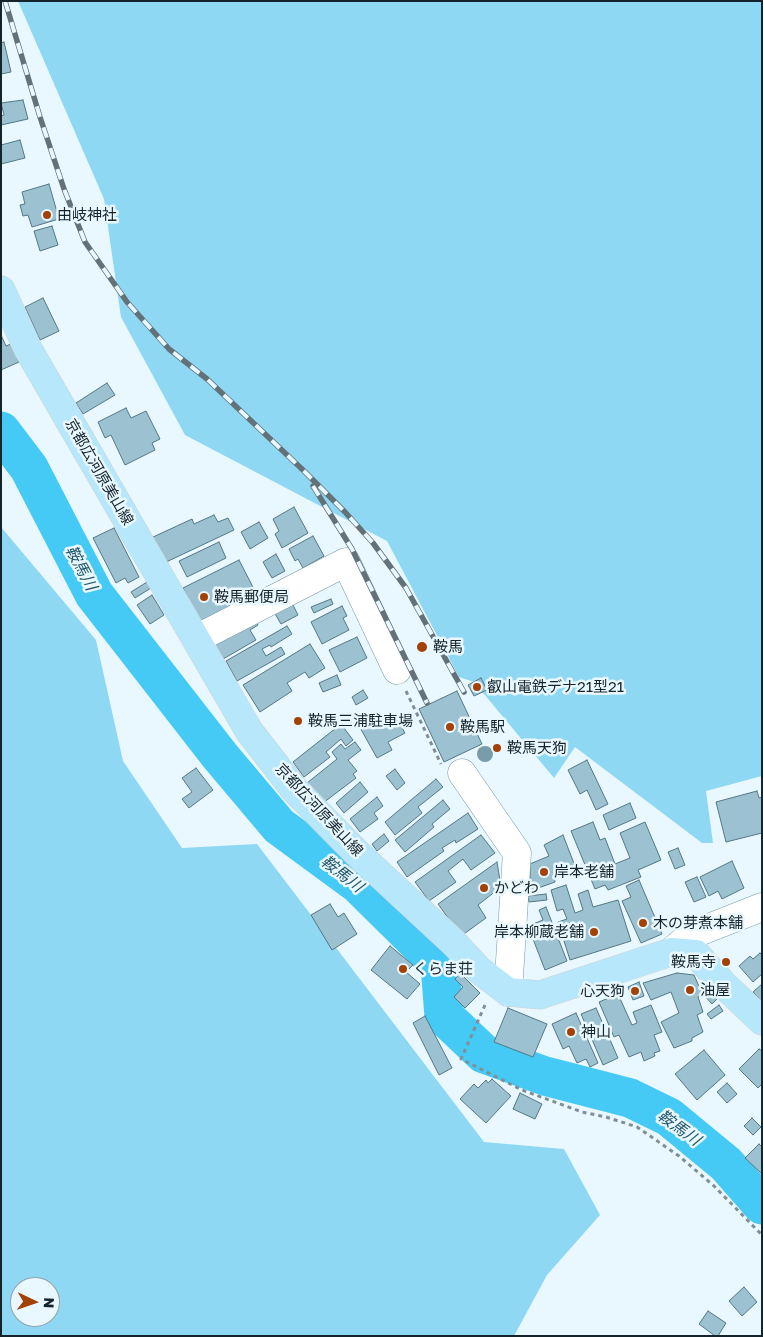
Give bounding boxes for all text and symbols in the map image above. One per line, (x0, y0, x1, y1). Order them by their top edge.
place label: 由岐神社 (57, 206, 117, 224)
marker: 由岐神社 (41, 209, 53, 221)
street label: 京都広河原美山線 (61, 416, 137, 528)
water label: 鞍馬川 (61, 542, 101, 594)
place label: 鞍馬郵便局 (214, 588, 289, 606)
marker: 鞍馬郵便局 (198, 591, 210, 603)
place label: 鞍馬 (433, 638, 463, 656)
marker: 鞍馬 (415, 640, 429, 654)
place label: 叡山電鉄デナ21型21 (487, 678, 624, 696)
marker: 叡山電鉄デナ21型21 (471, 681, 483, 693)
place label: 鞍馬三浦駐車場 (308, 712, 413, 730)
marker: 鞍馬三浦駐車場 (292, 715, 304, 727)
place label: 鞍馬駅 (460, 718, 505, 736)
marker: 鞍馬駅 (444, 721, 456, 733)
place label: 鞍馬天狗 (507, 739, 567, 757)
marker: 鞍馬天狗 (491, 742, 503, 754)
street label: 京都広河原美山線 (271, 760, 367, 860)
water label: 鞍馬川 (317, 852, 367, 896)
place label: 岸本老舗 (554, 863, 614, 881)
marker: 岸本老舗 (538, 866, 550, 878)
place label: かどわ (494, 879, 539, 897)
marker: かどわ (478, 882, 490, 894)
place label: 木の芽煮本舗 (653, 914, 743, 932)
marker: 木の芽煮本舗 (637, 917, 649, 929)
place label: 岸本柳蔵老舗 (494, 923, 584, 941)
marker: 岸本柳蔵老舗 (588, 926, 600, 938)
place label: 鞍馬寺 (671, 953, 716, 971)
marker: 鞍馬寺 (720, 956, 732, 968)
place label: くらま荘 (413, 960, 473, 978)
marker: くらま荘 (397, 963, 409, 975)
place label: 油屋 (700, 981, 730, 999)
place label: 心天狗 (580, 982, 625, 1000)
marker: 油屋 (684, 984, 696, 996)
marker: 心天狗 (629, 985, 641, 997)
place label: 神山 (581, 1023, 611, 1041)
marker: 神山 (565, 1026, 577, 1038)
water label: 鞍馬川 (654, 1106, 704, 1150)
north arrow (10, 1277, 60, 1327)
text: N (41, 1297, 58, 1309)

